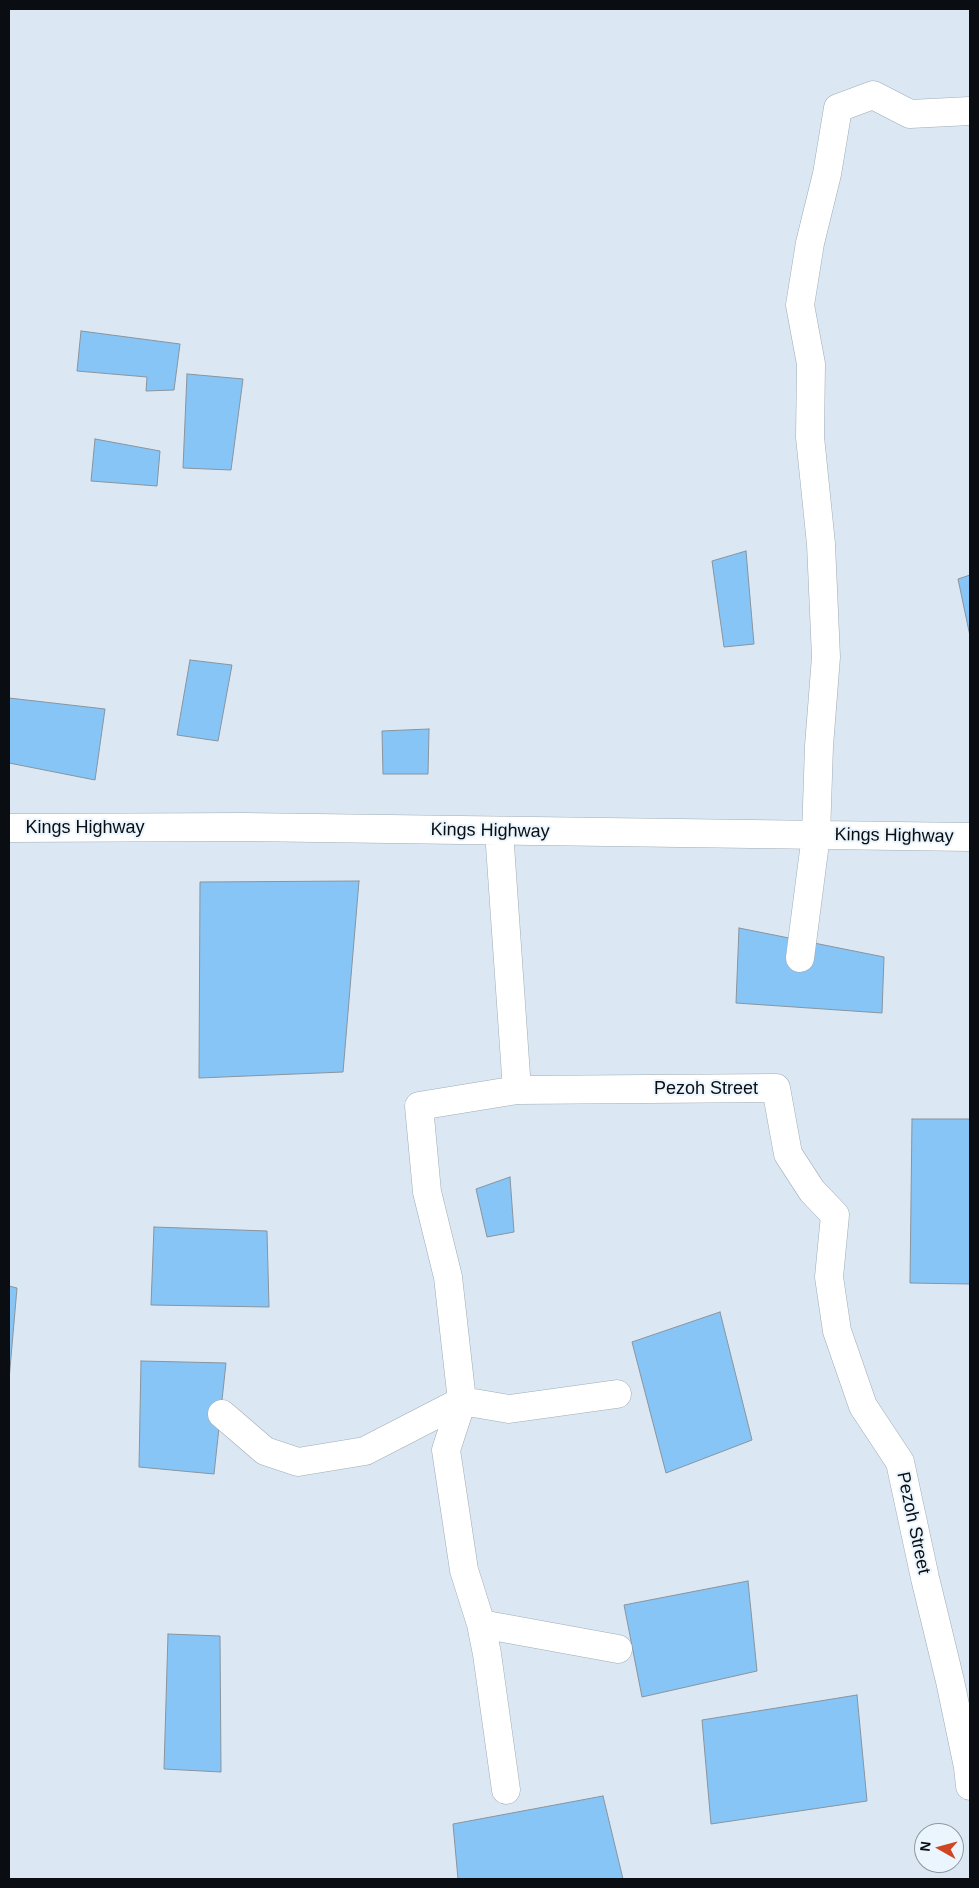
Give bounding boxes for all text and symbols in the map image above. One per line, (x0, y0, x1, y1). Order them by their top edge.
street label: Kings Highway (25, 817, 145, 839)
street label: Kings Highway (430, 819, 550, 843)
street label: Kings Highway (834, 824, 954, 848)
street label: Pezoh Street (654, 1078, 758, 1100)
street label: Pezoh Street (892, 1470, 934, 1576)
north arrow (914, 1823, 964, 1873)
text: N (917, 1840, 934, 1852)

